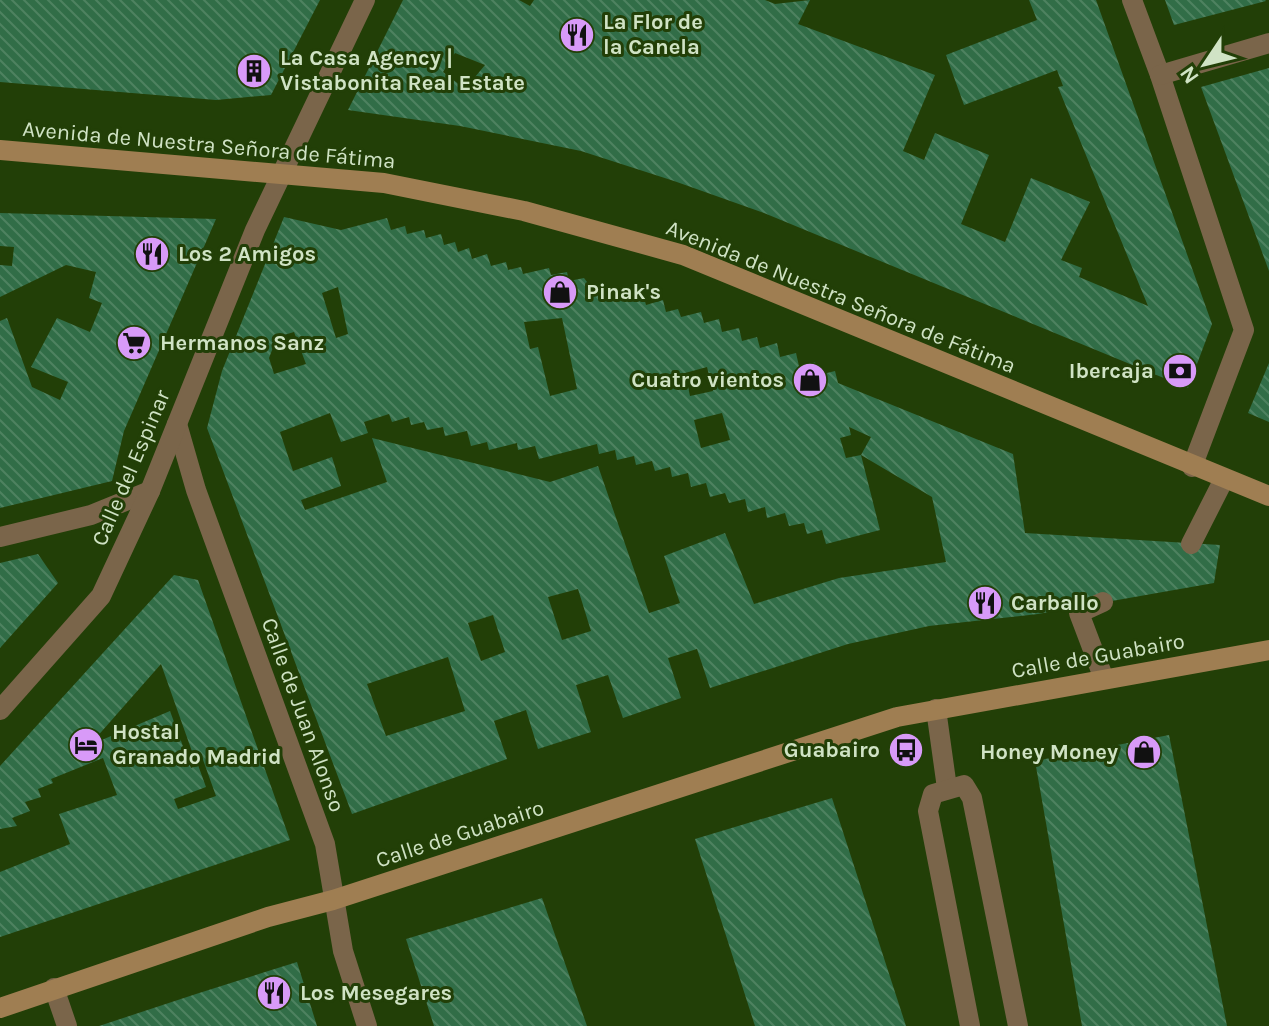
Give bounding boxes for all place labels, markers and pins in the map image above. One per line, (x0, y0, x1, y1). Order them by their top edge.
place label: La Flor de la Canela (603, 9, 703, 60)
restaurant icon: La Flor de la Canela (558, 16, 596, 54)
place label: La Casa Agency | Vistabonita Real Estate (280, 45, 525, 96)
building icon: La Casa Agency | Vistabonita Real Estate (235, 52, 273, 90)
restaurant icon: Los 2 Amigos (133, 235, 171, 273)
place label: Los 2 Amigos (178, 241, 316, 267)
shop icon: Pinak's (541, 273, 579, 311)
place label: Pinak's (586, 279, 661, 305)
supermarket icon: Hermanos Sanz (115, 324, 153, 362)
place label: Hermanos Sanz (160, 330, 324, 356)
bank icon: Ibercaja (1161, 352, 1199, 390)
place label: Ibercaja (1069, 358, 1154, 384)
shop icon: Cuatro vientos (791, 361, 829, 399)
place label: Cuatro vientos (631, 367, 784, 393)
restaurant icon: Carballo (966, 584, 1004, 622)
place label: Carballo (1011, 590, 1099, 616)
place label: Hostal Granado Madrid (112, 719, 281, 770)
hotel icon: Hostal Granado Madrid (67, 726, 105, 764)
bus stop icon: Guabairo (887, 731, 925, 769)
shop icon: Honey Money (1125, 733, 1163, 771)
place label: Guabairo (784, 737, 880, 763)
place label: Honey Money (980, 739, 1118, 765)
restaurant icon: Los Mesegares (255, 974, 293, 1012)
place label: Los Mesegares (300, 980, 452, 1006)

